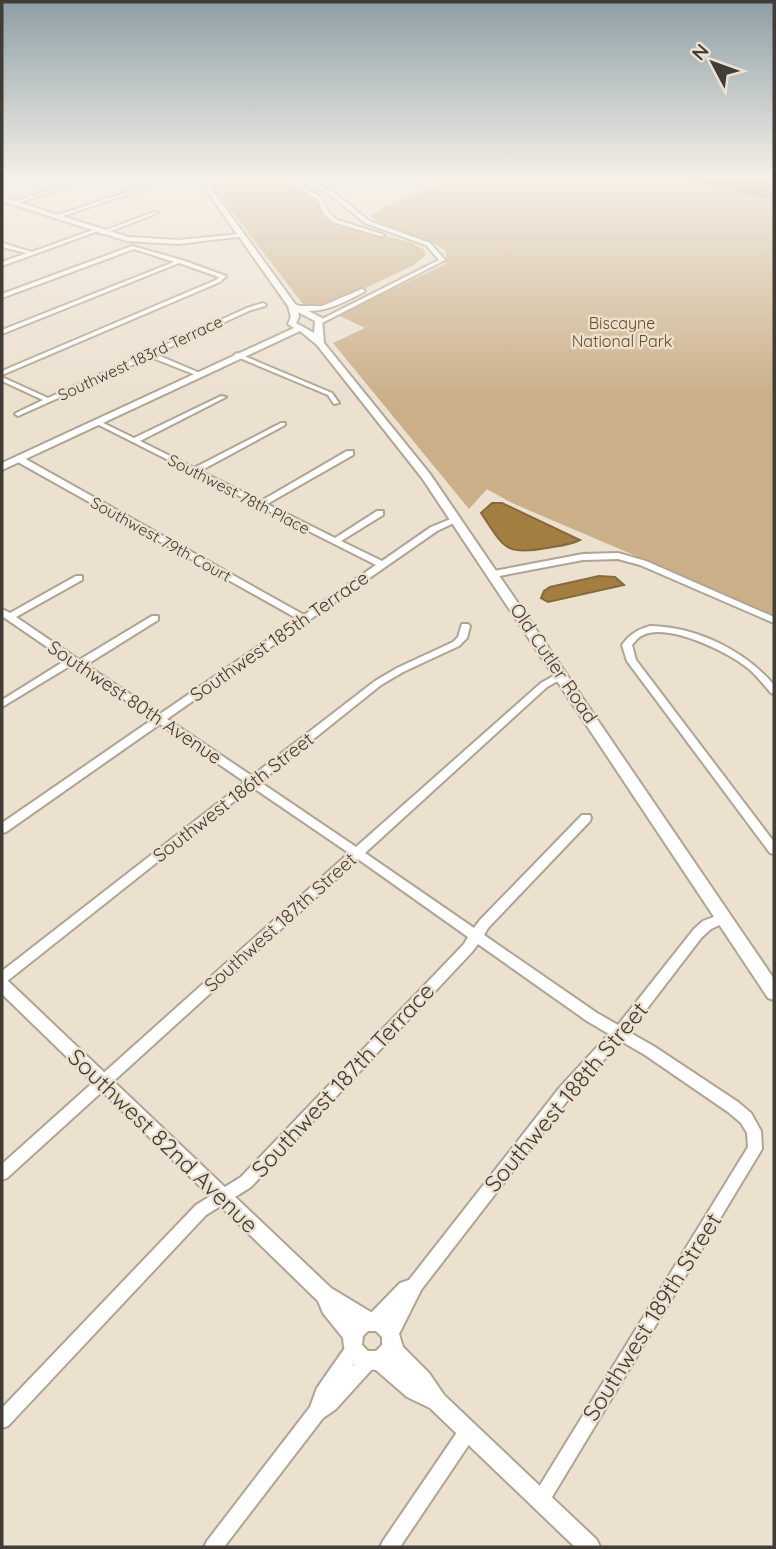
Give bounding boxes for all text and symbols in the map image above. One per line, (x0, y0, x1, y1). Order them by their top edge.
north arrow (678, 28, 748, 98)
text: N (687, 39, 714, 65)
street label: Southwest 183rd Terrace (54, 311, 226, 405)
park label: Biscayne National Park (572, 313, 672, 351)
street label: Southwest 78th Place (165, 450, 313, 538)
street label: Southwest 79th Court (87, 492, 235, 586)
street label: Southwest 185th Terrace (185, 565, 373, 707)
street label: Old Cutler Road (505, 598, 603, 728)
street label: Southwest 80th Avenue (43, 635, 227, 769)
street label: Southwest 186th Street (148, 727, 318, 867)
street label: Southwest 187th Street (199, 847, 361, 997)
street label: Southwest 187th Terrace (245, 976, 440, 1183)
street label: Southwest 188th Street (478, 996, 654, 1198)
street label: Southwest 82nd Avenue (62, 1042, 265, 1239)
street label: Southwest 189th Street (576, 1207, 727, 1426)

